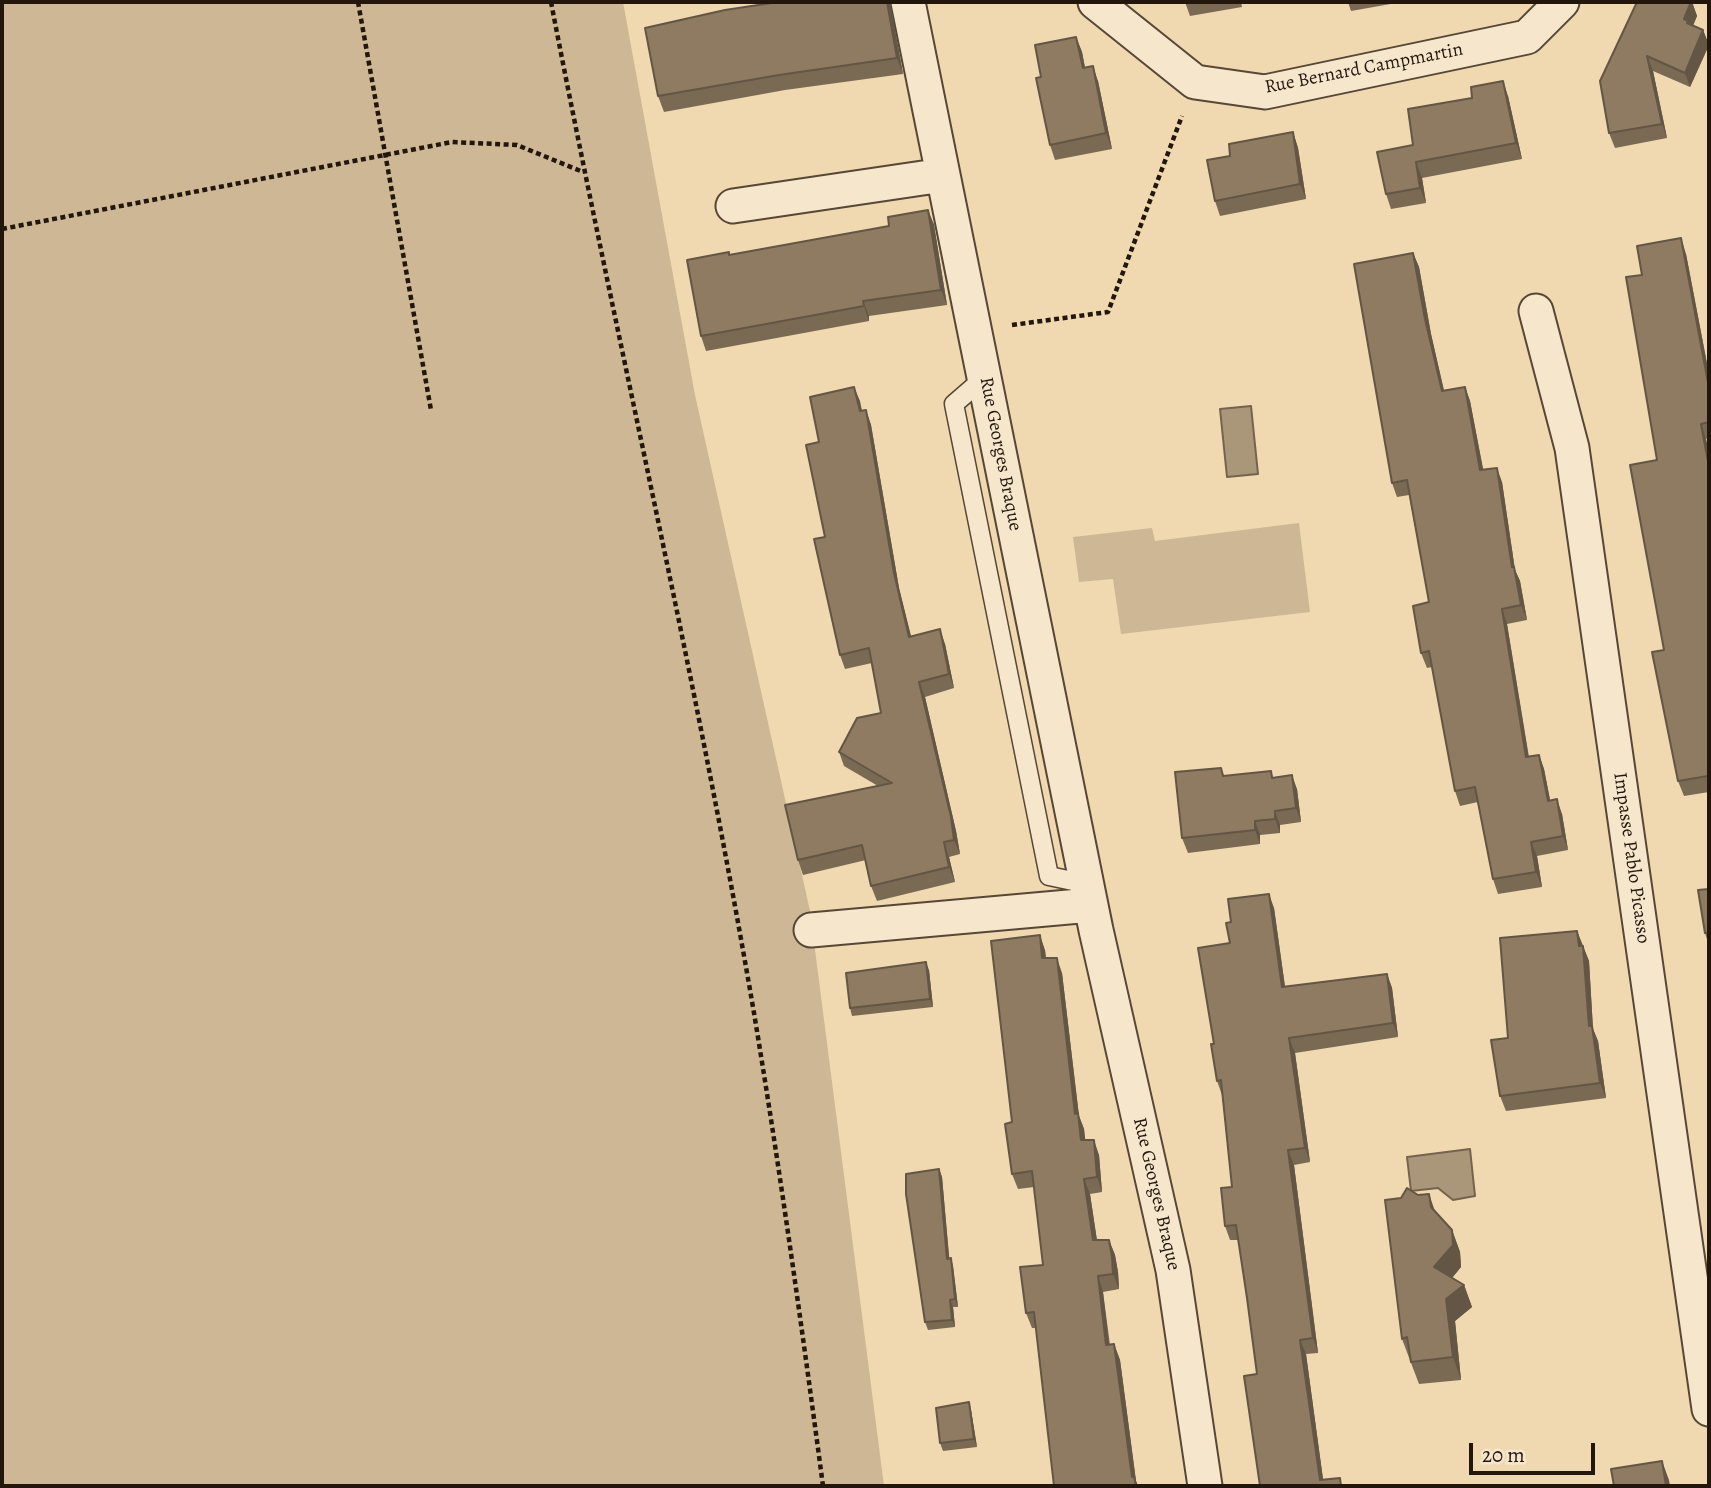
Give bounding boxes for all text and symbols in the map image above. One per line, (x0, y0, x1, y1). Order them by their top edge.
street label: Rue Bernard Campmartin (1263, 39, 1465, 99)
street label: Rue Georges Braque (974, 375, 1026, 533)
street label: Impasse Pablo Picasso (1608, 771, 1654, 945)
street label: Rue Georges Braque (1127, 1115, 1185, 1273)
scale bar (1473, 1428, 1599, 1472)
text: 20 m (1482, 1441, 1525, 1469)

